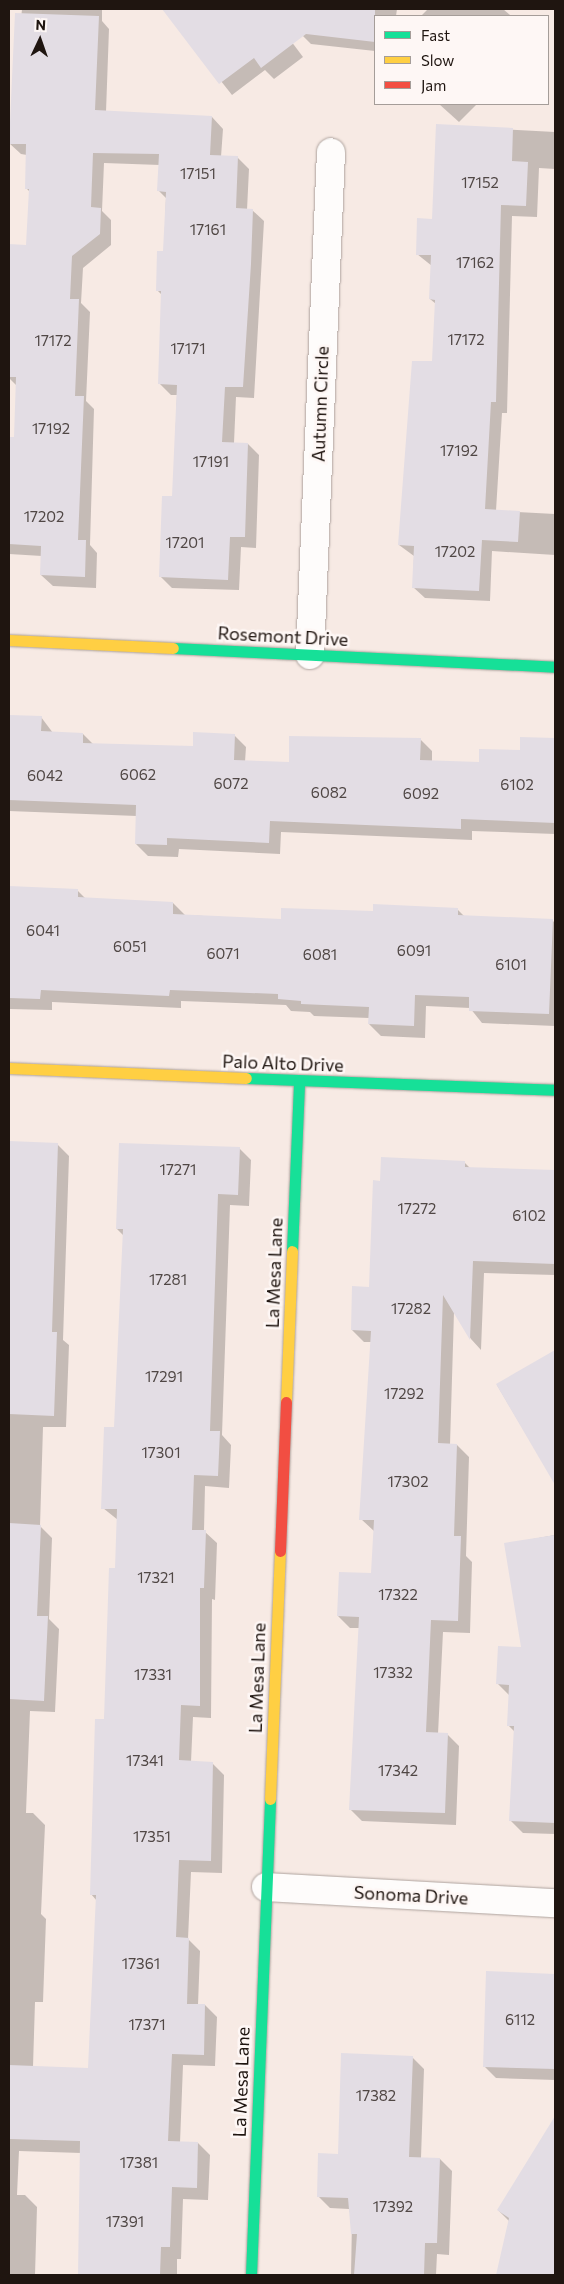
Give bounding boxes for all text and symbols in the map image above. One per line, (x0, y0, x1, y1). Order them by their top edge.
north arrow (15, 15, 65, 65)
legend (374, 15, 549, 105)
text: N (35, 16, 46, 33)
text: Fast (421, 26, 450, 44)
text: Slow (421, 51, 454, 69)
text: Jam (421, 76, 446, 94)
house number: 17151 (180, 165, 216, 183)
house number: 17152 (461, 174, 499, 192)
house number: 17161 (190, 221, 226, 239)
house number: 17162 (456, 254, 494, 272)
house number: 17172 (448, 331, 484, 349)
house number: 17172 (35, 332, 71, 350)
house number: 17171 (170, 340, 206, 358)
street label: Autumn Circle (307, 346, 333, 462)
house number: 17192 (32, 420, 70, 438)
house number: 17192 (440, 442, 478, 460)
house number: 17191 (193, 453, 229, 471)
house number: 17202 (24, 508, 64, 526)
house number: 17201 (166, 534, 204, 552)
house number: 17202 (435, 543, 475, 561)
street label: Rosemont Drive (217, 622, 349, 650)
house number: 6062 (120, 766, 156, 784)
house number: 6042 (27, 767, 63, 785)
house number: 6072 (213, 775, 249, 793)
house number: 6102 (500, 776, 534, 794)
house number: 6082 (311, 784, 347, 802)
house number: 6092 (403, 785, 439, 803)
house number: 6041 (26, 922, 60, 940)
house number: 6051 (113, 938, 147, 956)
house number: 6091 (397, 942, 431, 960)
house number: 6071 (206, 945, 240, 963)
house number: 6081 (303, 946, 337, 964)
house number: 6101 (495, 956, 527, 974)
street label: Palo Alto Drive (222, 1050, 344, 1076)
house number: 17271 (160, 1161, 196, 1179)
house number: 17272 (398, 1200, 436, 1218)
house number: 6102 (512, 1207, 546, 1225)
street label: La Mesa Lane (261, 1217, 287, 1329)
house number: 17281 (149, 1271, 187, 1289)
house number: 17282 (391, 1300, 431, 1318)
house number: 17291 (145, 1368, 183, 1386)
house number: 17292 (384, 1385, 424, 1403)
house number: 17301 (141, 1444, 181, 1462)
house number: 17302 (388, 1473, 428, 1491)
house number: 17321 (137, 1569, 175, 1587)
house number: 17322 (378, 1586, 418, 1604)
street label: La Mesa Lane (244, 1622, 270, 1734)
house number: 17332 (373, 1664, 413, 1682)
house number: 17331 (134, 1666, 172, 1684)
house number: 17341 (126, 1752, 164, 1770)
house number: 17342 (378, 1762, 418, 1780)
house number: 17351 (133, 1828, 171, 1846)
street label: Sonoma Drive (353, 1881, 469, 1909)
house number: 17361 (122, 1955, 160, 1973)
house number: 6112 (505, 2011, 535, 2029)
house number: 17371 (128, 2016, 166, 2034)
street label: La Mesa Lane (228, 2026, 254, 2138)
house number: 17382 (356, 2087, 396, 2105)
house number: 17381 (120, 2154, 158, 2172)
house number: 17392 (373, 2198, 413, 2216)
house number: 17391 (106, 2213, 144, 2231)

